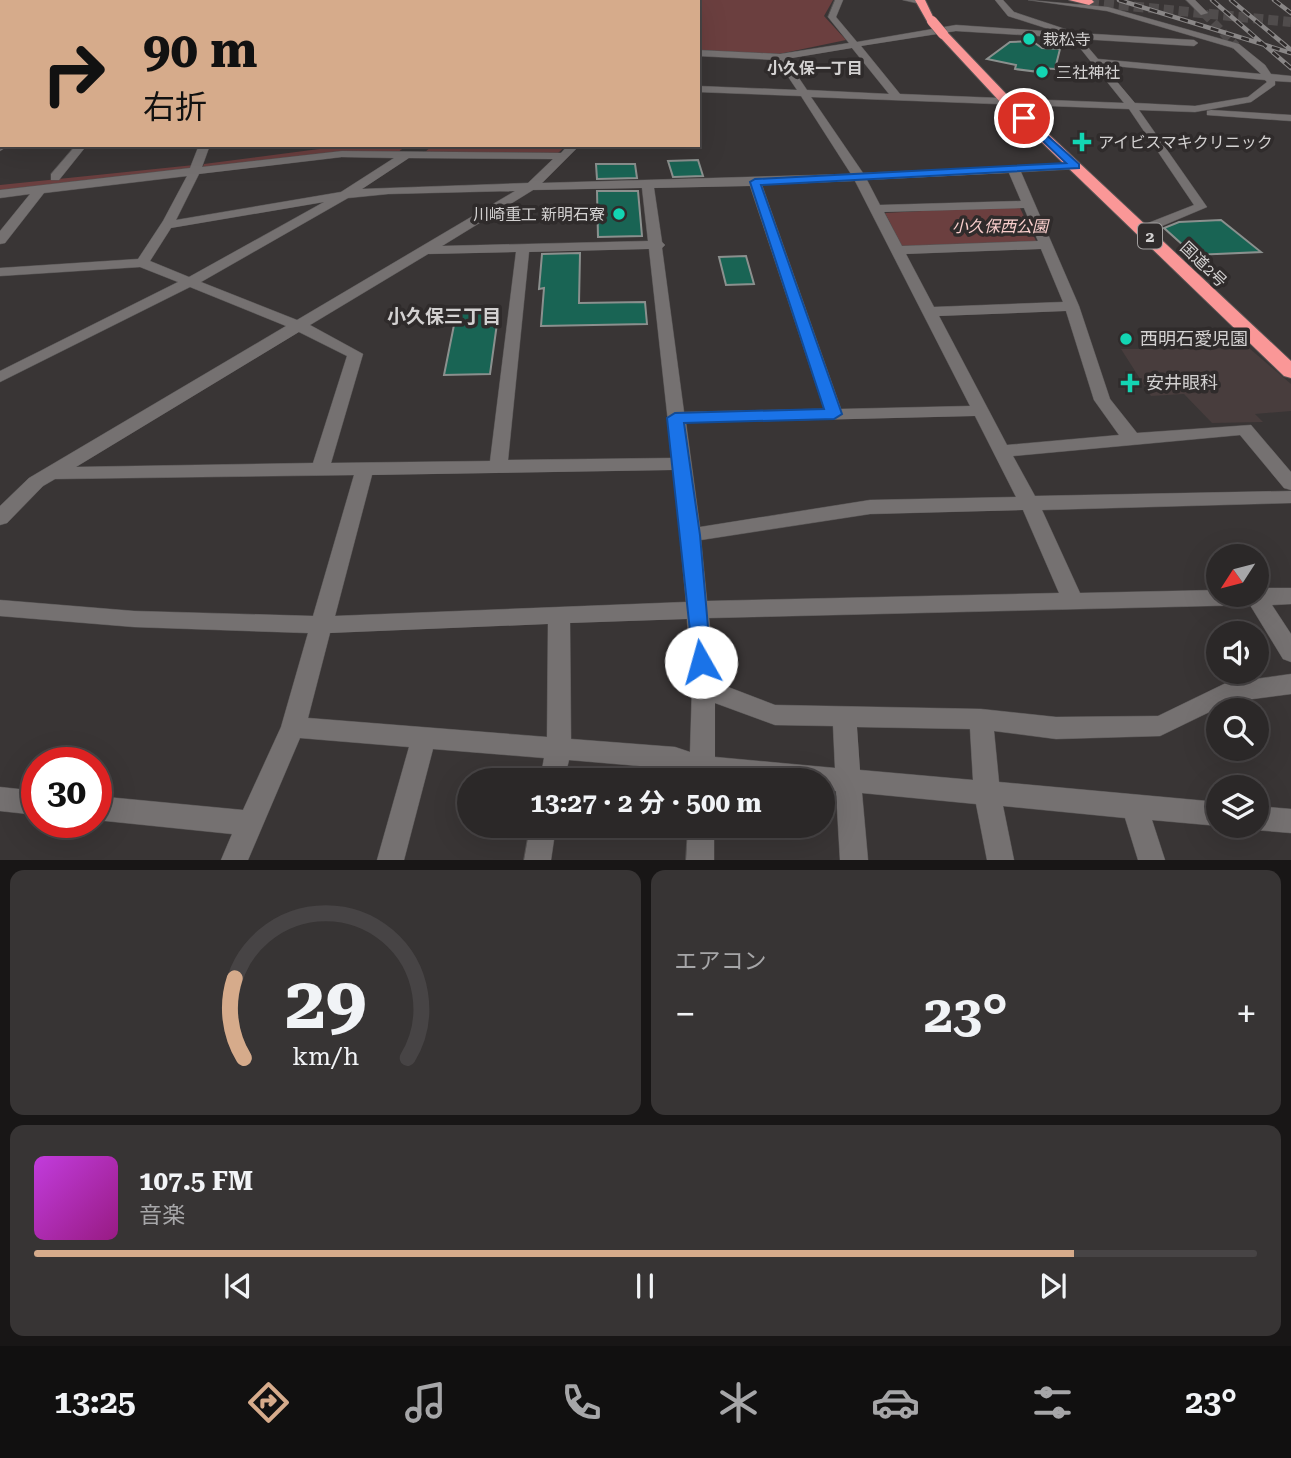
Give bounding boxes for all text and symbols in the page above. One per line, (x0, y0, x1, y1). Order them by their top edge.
text: 90 m (143, 22, 258, 79)
icon: right (28, 28, 119, 119)
place label: 栽松寺 (1043, 30, 1091, 49)
marker: 栽松寺 (1021, 31, 1037, 47)
district label: 小久保一丁目 (767, 59, 863, 78)
place label: 三社神社 (1056, 63, 1120, 82)
marker: 三社神社 (1034, 64, 1050, 80)
text: 右折 (143, 88, 207, 126)
pin (994, 88, 1054, 148)
icon: arrive (1005, 99, 1043, 137)
marker: アイビスマキクリニック (1072, 132, 1092, 152)
place label: アイビスマキクリニック (1098, 133, 1273, 152)
place label: 川崎重工 新明石寮 (473, 205, 605, 224)
marker: 川崎重工 新明石寮 (611, 206, 627, 222)
park label: 小久保西公園 (952, 217, 1050, 236)
road number: 2 (1138, 224, 1162, 248)
street label: 国道2号 (1177, 238, 1231, 291)
district label: 小久保三丁目 (387, 305, 501, 328)
place label: 西明石愛児園 (1140, 328, 1248, 349)
marker: 西明石愛児園 (1118, 331, 1134, 347)
place label: 安井眼科 (1146, 372, 1218, 393)
marker: 安井眼科 (1120, 373, 1140, 393)
north arrow (1206, 544, 1269, 607)
map controls (1206, 544, 1269, 838)
button: sound (1206, 621, 1269, 684)
position arrow (664, 625, 738, 699)
button: search (1206, 698, 1269, 761)
speed limit sign: 30 (21, 747, 112, 838)
button: layers (1206, 775, 1269, 838)
text: 13:27 · 2 分 · 500 m (530, 788, 762, 818)
text: エアコン (675, 948, 767, 975)
text: 29 (284, 962, 366, 1047)
text: 23° (924, 984, 1008, 1045)
text: − (675, 992, 696, 1036)
text: + (1236, 992, 1257, 1036)
text: km/h (292, 1042, 359, 1071)
text: 107.5 FM (139, 1166, 253, 1196)
text: 音楽 (139, 1202, 185, 1229)
icon: previous (219, 1267, 257, 1305)
icon: pause (626, 1267, 664, 1305)
icon: next (1034, 1267, 1072, 1305)
icon: directions (244, 1378, 293, 1427)
icon: music (401, 1378, 450, 1427)
icon: phone (557, 1378, 606, 1427)
icon: climate (714, 1378, 763, 1427)
icon: car (871, 1378, 920, 1427)
icon: filters (1028, 1378, 1077, 1427)
text: 13:25 (54, 1383, 136, 1421)
text: 23° (1185, 1383, 1237, 1421)

